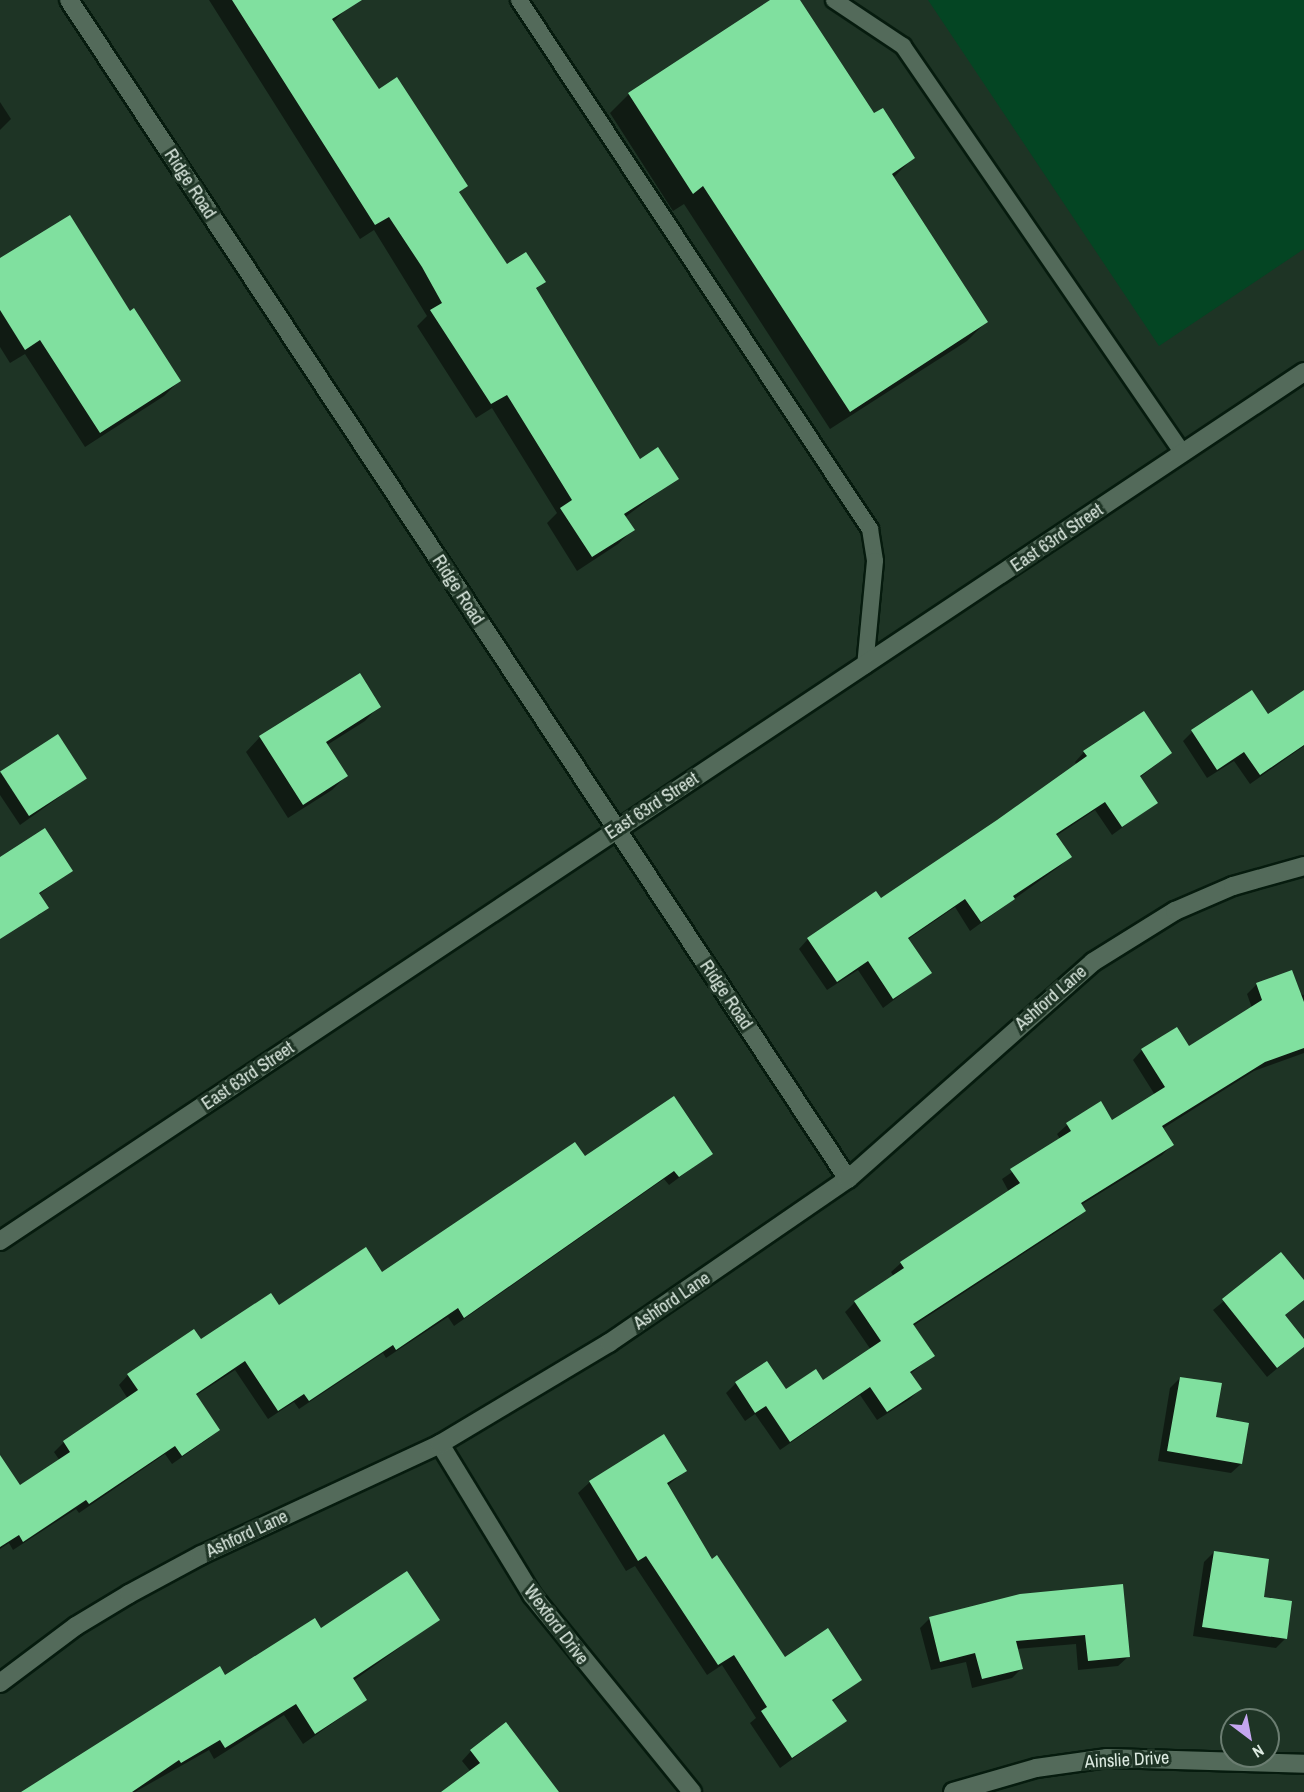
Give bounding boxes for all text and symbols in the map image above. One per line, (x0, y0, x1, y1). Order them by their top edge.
street label: Ridge Road (159, 145, 221, 223)
street label: East 63rd Street (1007, 499, 1107, 577)
street label: Ridge Road (427, 551, 489, 629)
street label: East 63rd Street (601, 768, 703, 844)
street label: Ridge Road (695, 956, 757, 1034)
street label: Ashford Lane (1011, 961, 1091, 1035)
street label: East 63rd Street (198, 1037, 298, 1115)
street label: Ashford Lane (630, 1267, 714, 1335)
street label: Ashford Lane (203, 1506, 291, 1562)
street label: Wexford Drive (519, 1581, 593, 1669)
north arrow (1220, 1708, 1280, 1768)
text: N (1249, 1740, 1268, 1763)
street label: Ainslie Drive (1084, 1747, 1170, 1773)

